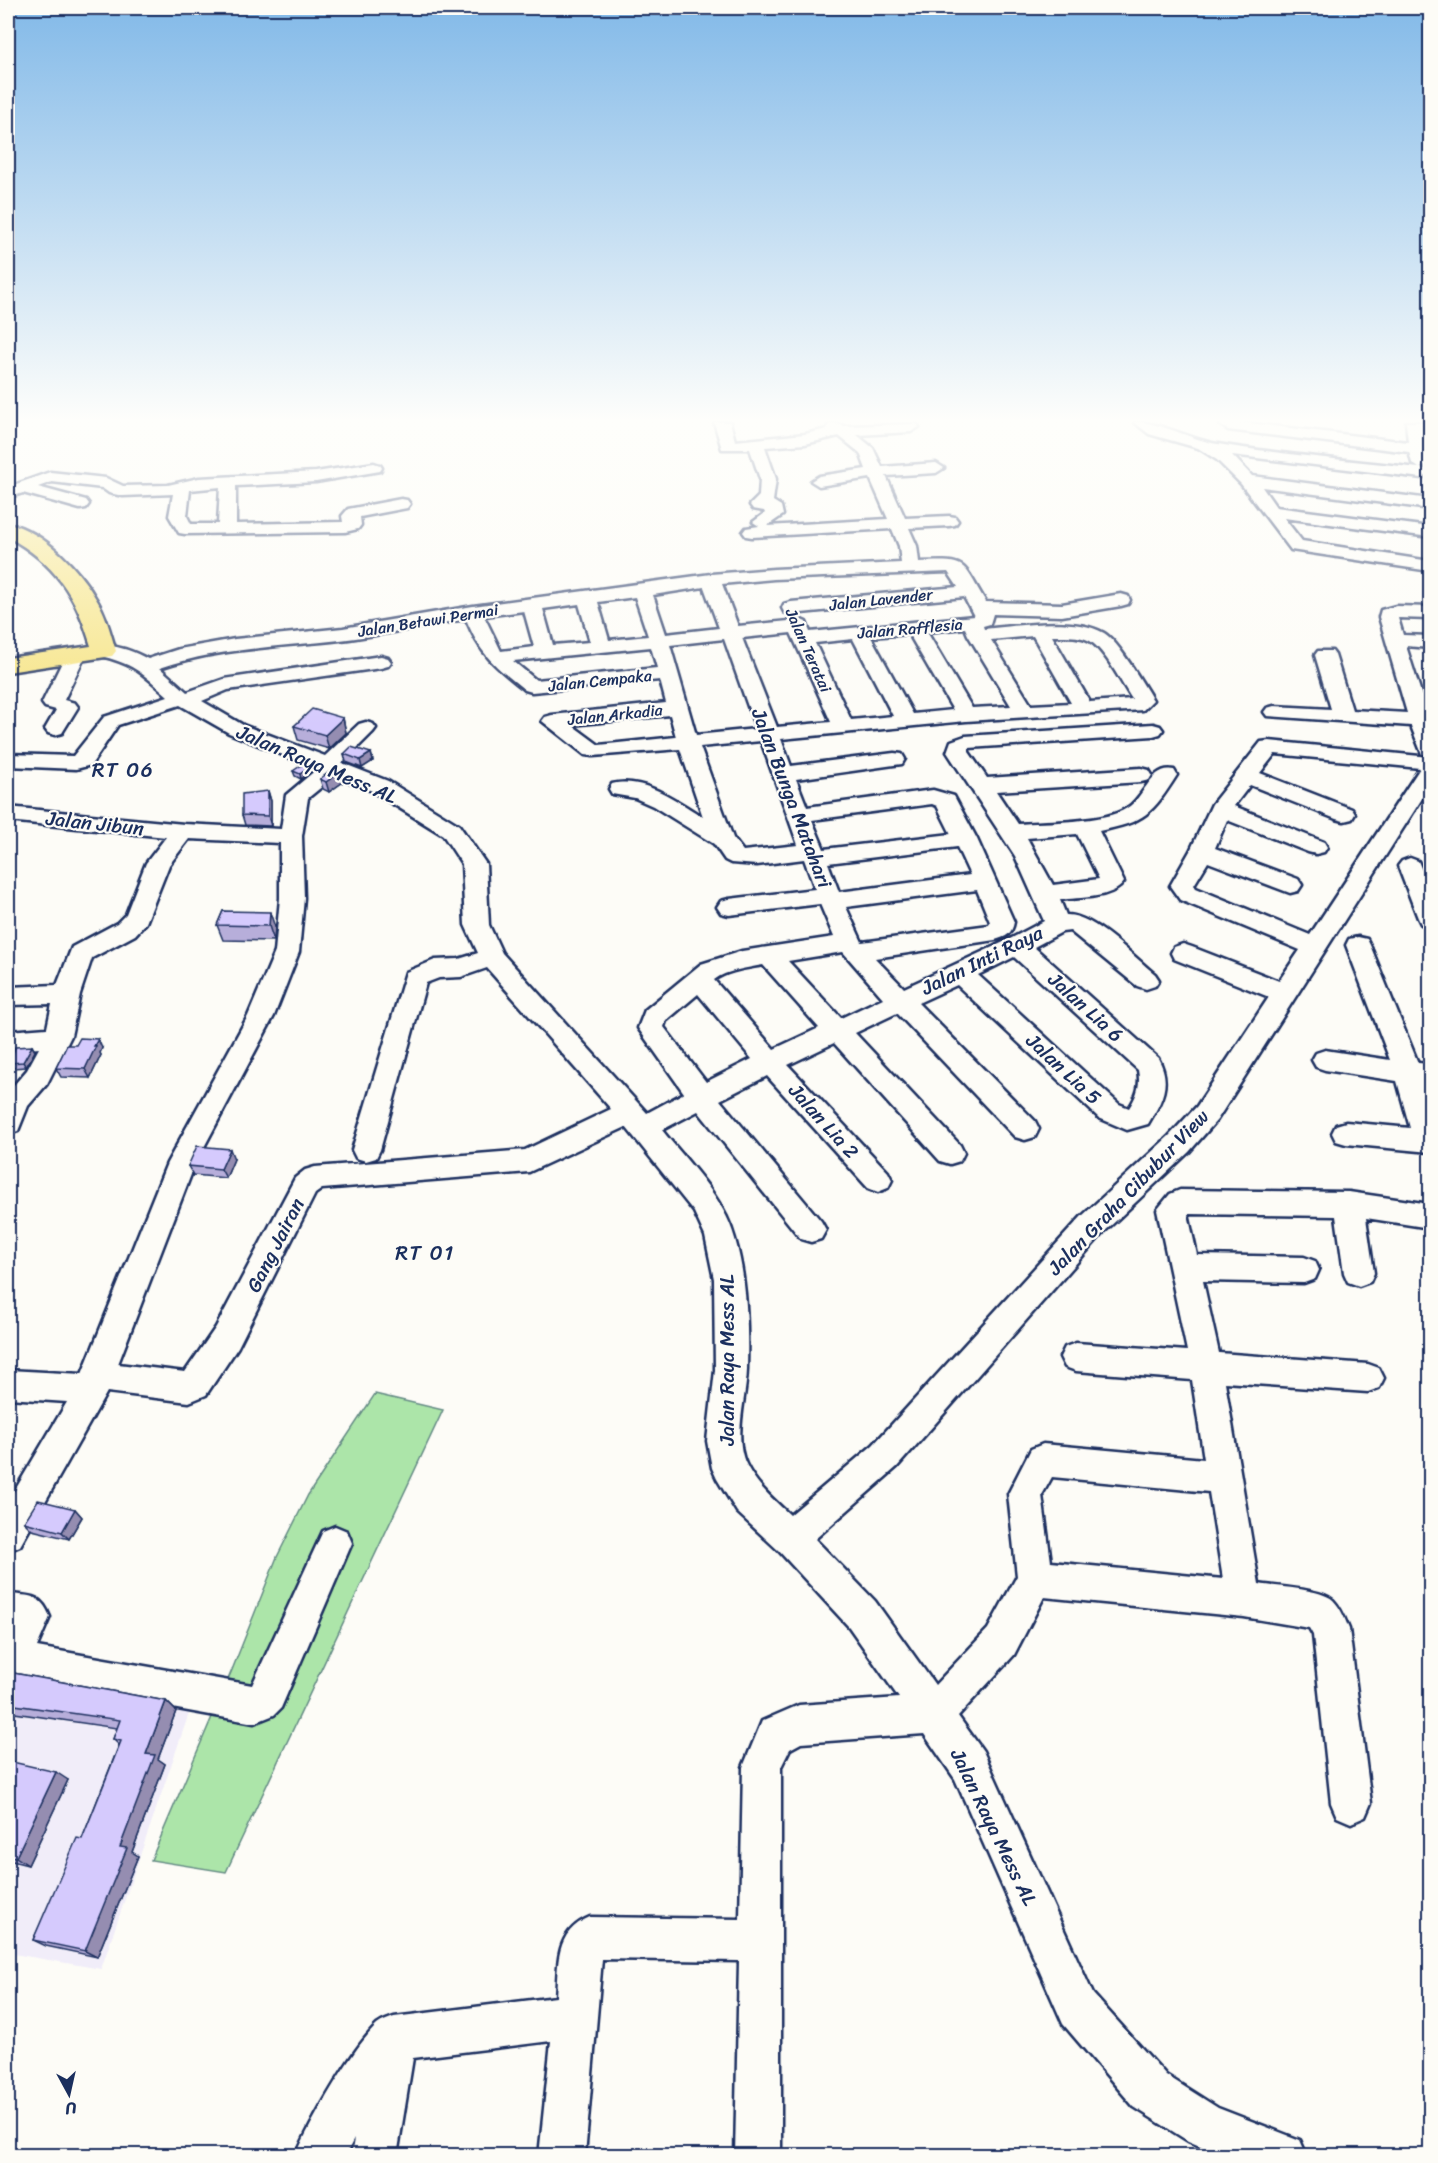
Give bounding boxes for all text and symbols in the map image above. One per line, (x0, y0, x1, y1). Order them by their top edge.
street label: Jalan Lavender (827, 579, 936, 619)
street label: Jalan Betawi Permai (355, 595, 501, 646)
street label: Jalan Teratai (777, 602, 840, 698)
street label: Jalan Rafflesia (855, 609, 964, 648)
street label: Jalan Cempaka (546, 661, 654, 700)
street label: Jalan Arkadia (565, 695, 665, 734)
street label: Jalan Bunga Matahari (741, 702, 842, 895)
street label: Jalan Raya Mess AL (230, 715, 403, 814)
district label: RT 06 (92, 751, 154, 789)
street label: Jalan Jibun (43, 801, 146, 846)
street label: Jalan Inti Raya (914, 915, 1050, 1006)
street label: Jalan Lia 6 (1039, 963, 1132, 1051)
street label: Jalan Lia 5 (1017, 1024, 1110, 1114)
street label: Jalan Lia 2 (779, 1074, 868, 1168)
street label: Jalan Graha Cibubur View (1038, 1101, 1218, 1285)
street label: Gang Jairan (237, 1191, 314, 1299)
district label: RT 01 (395, 1234, 455, 1272)
street label: Jalan Raya Mess AL (710, 1274, 745, 1447)
street label: Jalan Raya Mess AL (940, 1742, 1047, 1913)
north arrow (39, 2064, 99, 2124)
text: U (62, 2093, 78, 2124)

